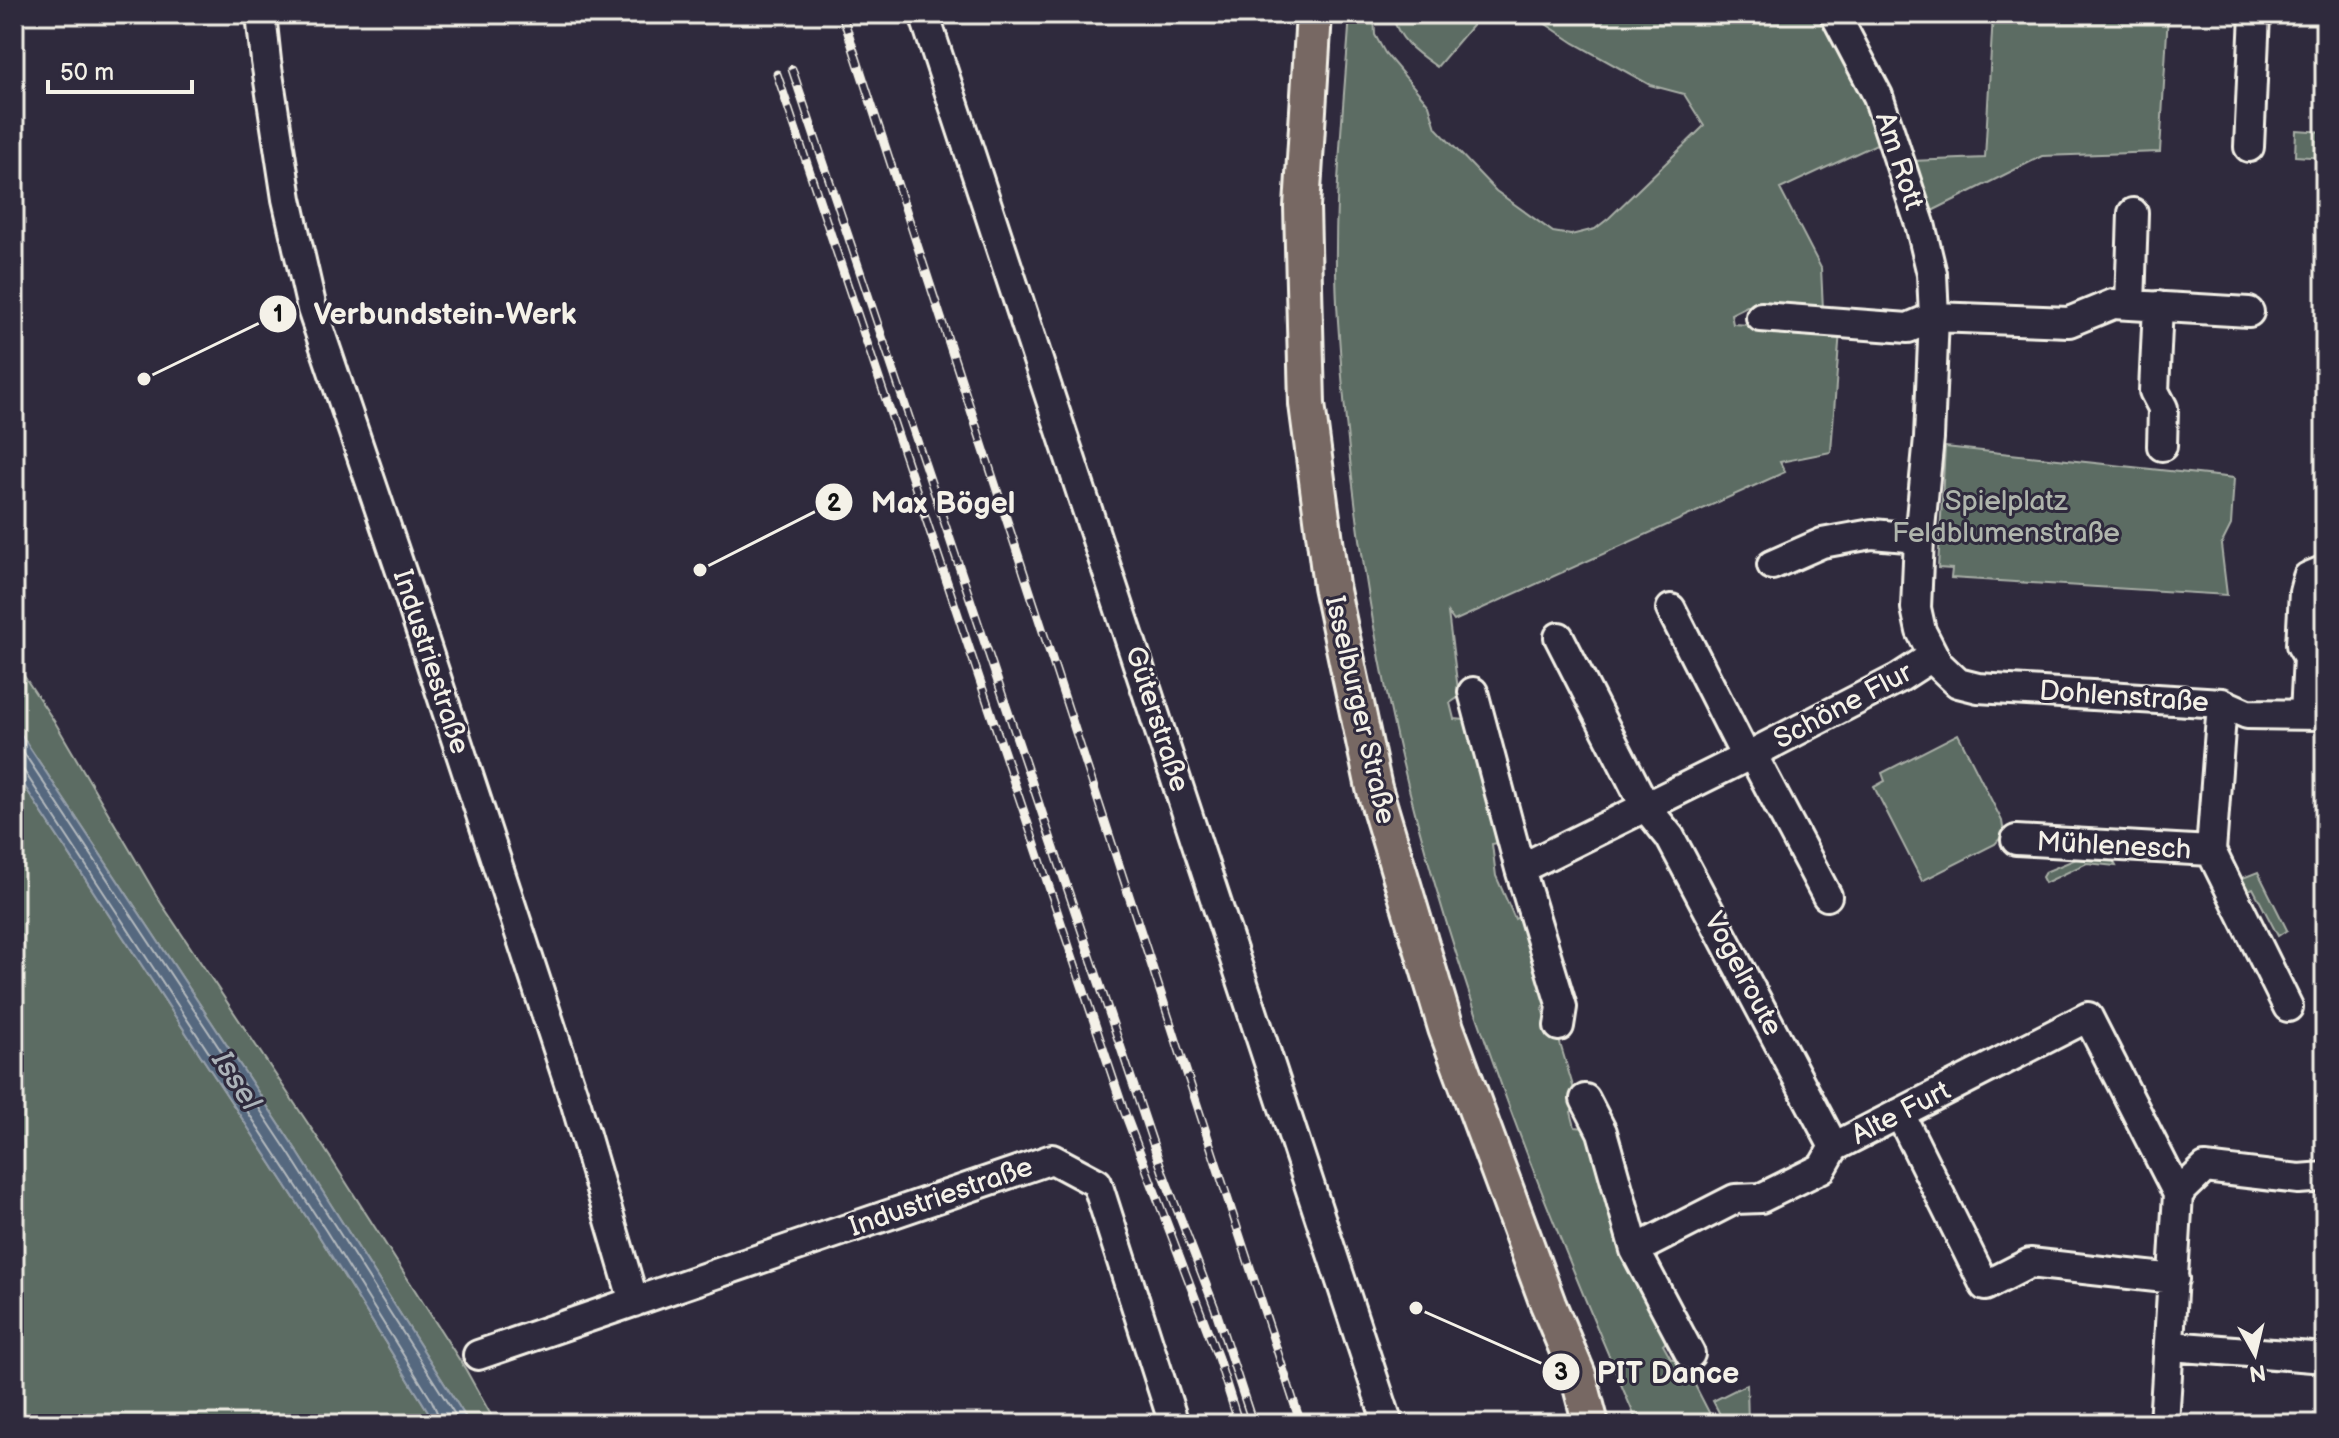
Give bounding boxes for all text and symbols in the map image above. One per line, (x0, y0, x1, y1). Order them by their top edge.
scale bar (48, 44, 192, 94)
text: 50 m (60, 58, 114, 87)
street label: Am Rott (1868, 108, 1930, 214)
callout: Verbundstein-Werk (258, 287, 593, 341)
text: Verbundstein-Werk (313, 297, 577, 333)
text: 1 (273, 300, 283, 329)
callout: Max Bögel (814, 475, 1031, 529)
park label: Spielplatz Feldblumenstraße (1892, 485, 2120, 550)
text: Max Bögel (871, 486, 1015, 522)
text: 2 (827, 489, 842, 518)
street label: Industriestraße (386, 566, 476, 758)
street label: Isselburger Straße (1318, 593, 1402, 827)
street label: Güterstraße (1118, 642, 1196, 796)
street label: Schöne Flur (1768, 655, 1918, 756)
street label: Dohlenstraße (2038, 675, 2210, 719)
street label: Mühlenesch (2036, 825, 2192, 867)
street label: Vogelroute (1697, 907, 1789, 1041)
water label: Issel (203, 1044, 269, 1118)
street label: Alte Furt (1846, 1074, 1956, 1152)
street label: Industriestraße (845, 1150, 1037, 1244)
north arrow (2215, 1314, 2295, 1394)
callout: PIT Dance (1541, 1345, 1755, 1399)
text: PIT Dance (1597, 1356, 1739, 1392)
text: 3 (1554, 1358, 1568, 1387)
text: N (2248, 1358, 2268, 1387)

